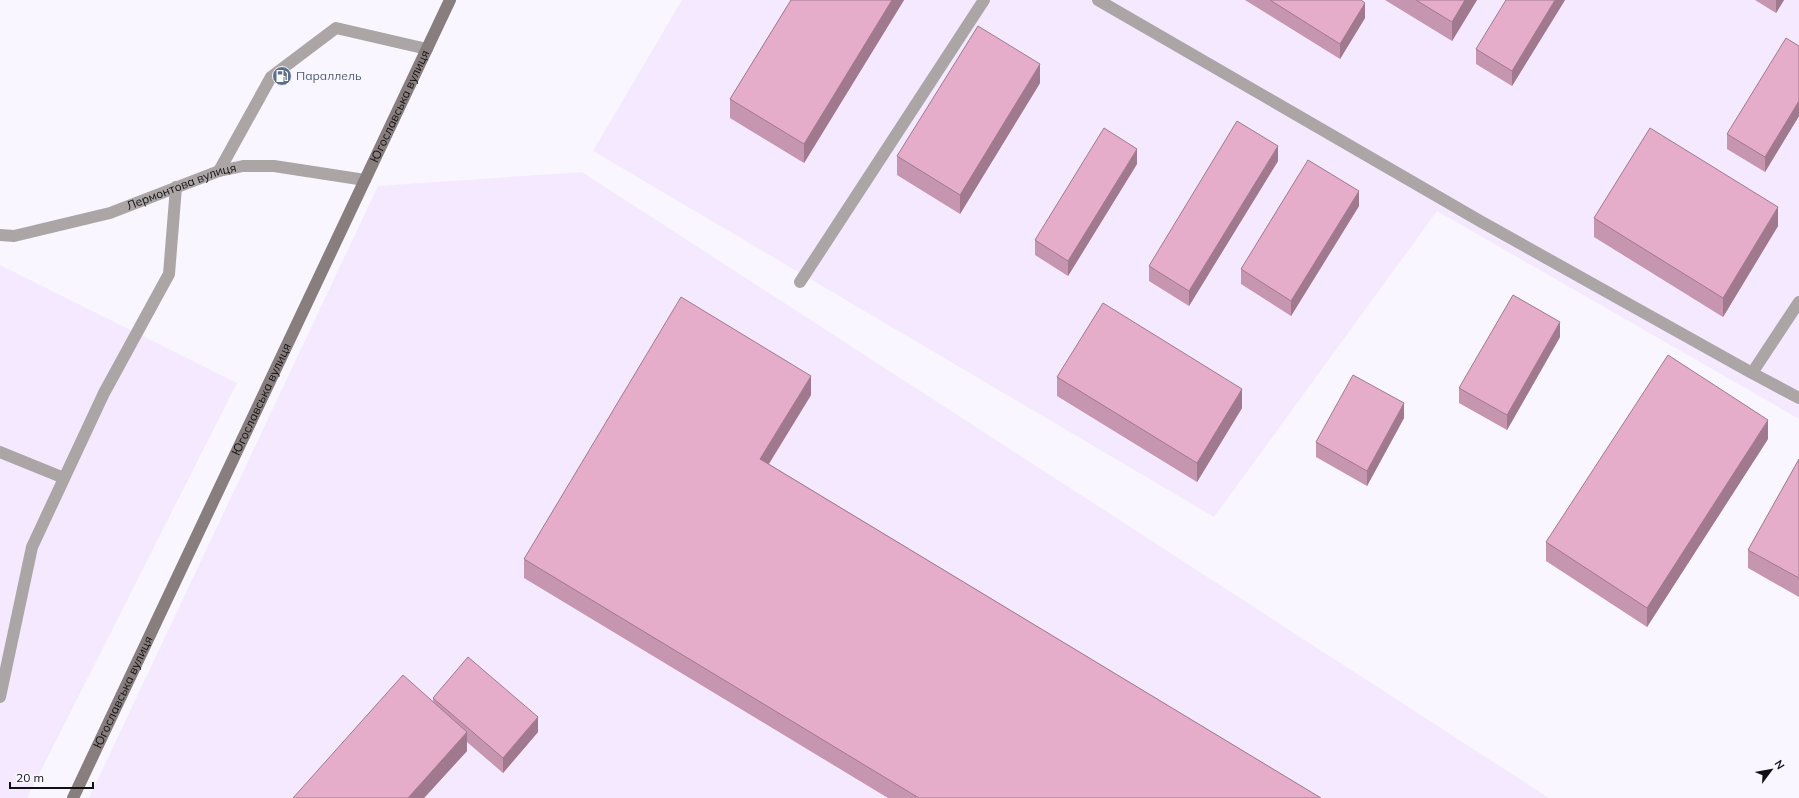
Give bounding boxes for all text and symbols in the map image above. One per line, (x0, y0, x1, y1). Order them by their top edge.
street label: Югославська вулиця (366, 47, 432, 165)
fuel station icon: Параллель (271, 65, 293, 87)
place label: Параллель (296, 68, 362, 83)
street label: Лермонтова вулиця (124, 160, 237, 213)
street label: Югославська вулиця (228, 340, 294, 458)
street label: Югославська вулиця (90, 633, 155, 751)
north arrow (1751, 750, 1791, 790)
text: N (1771, 757, 1788, 772)
scale bar (10, 764, 93, 790)
text: 20 m (16, 770, 44, 785)

